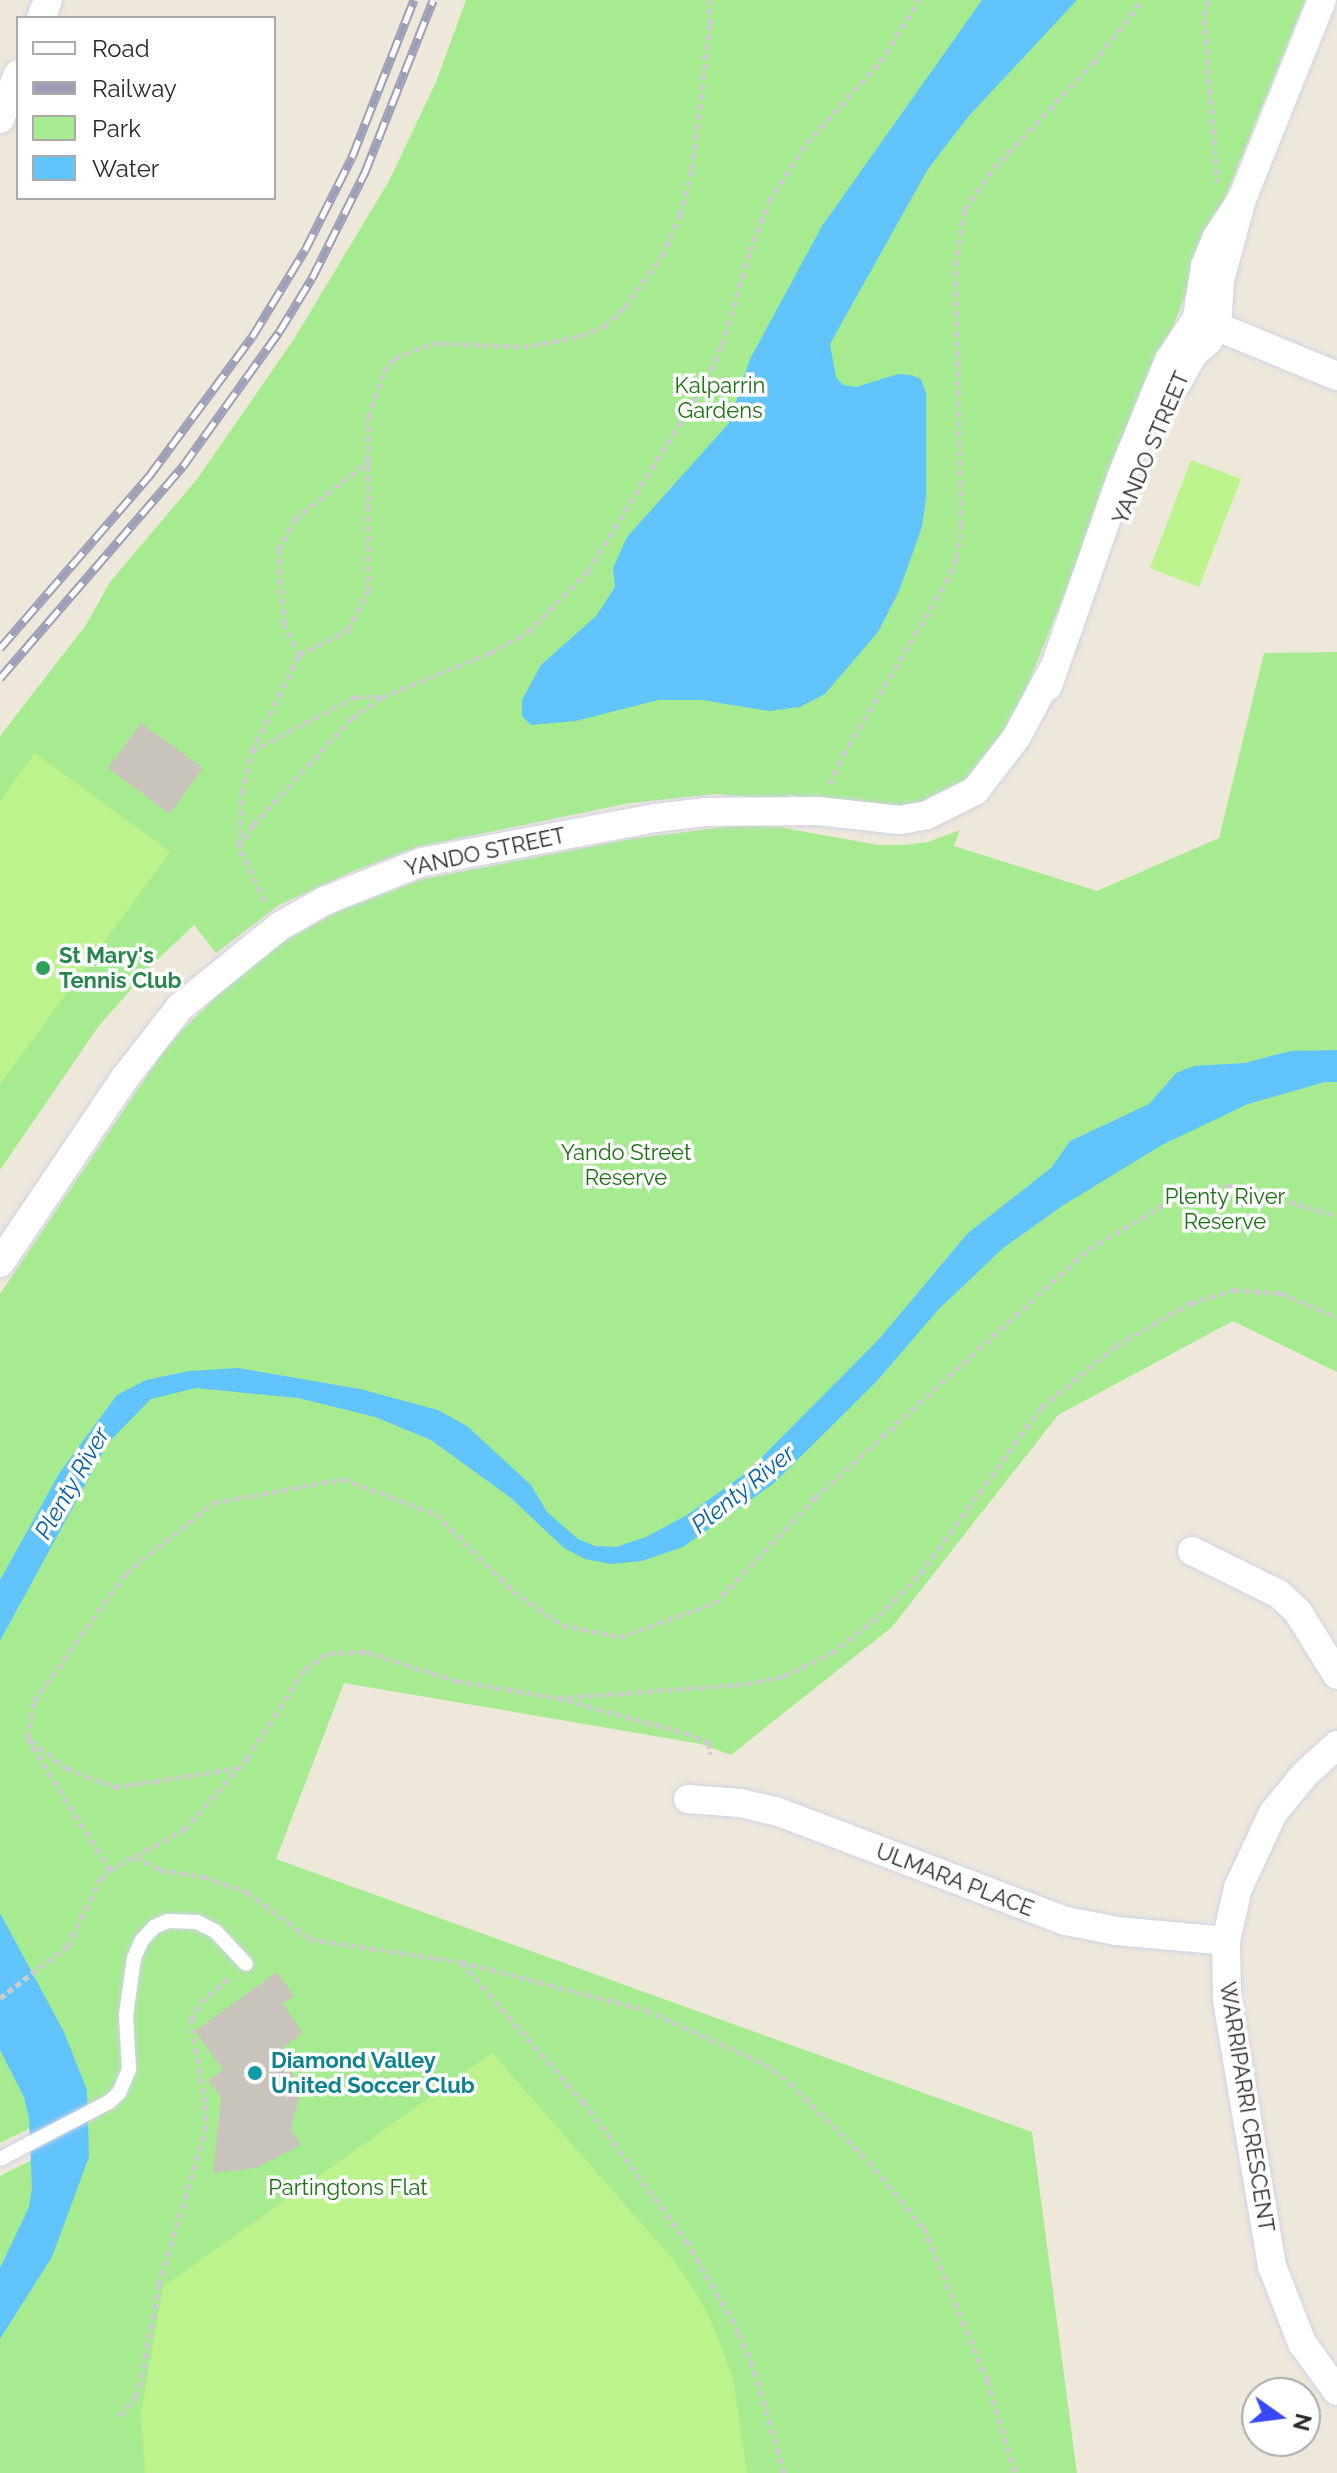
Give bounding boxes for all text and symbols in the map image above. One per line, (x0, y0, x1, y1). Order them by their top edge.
legend (16, 16, 276, 200)
text: Road (92, 34, 150, 63)
text: Railway (92, 74, 177, 103)
text: Park (92, 114, 141, 143)
text: Water (92, 154, 159, 183)
street label: YANDO STREET (1107, 368, 1195, 528)
park label: Kalparrin Gardens (675, 372, 765, 424)
street label: YANDO STREET (402, 822, 568, 882)
place label: St Mary's Tennis Club (59, 942, 182, 994)
marker: St Mary's Tennis Club (34, 959, 52, 977)
park label: Yando Street Reserve (561, 1139, 691, 1190)
park label: Plenty River Reserve (1164, 1183, 1286, 1234)
water label: Plenty River (28, 1422, 116, 1544)
water label: Plenty River (685, 1439, 801, 1539)
street label: ULMARA PLACE (872, 1838, 1038, 1922)
street label: WARRIPARRI CRESCENT (1214, 1980, 1280, 2234)
place label: Diamond Valley United Soccer Club (271, 2047, 475, 2098)
marker: Diamond Valley United Soccer Club (246, 2064, 264, 2082)
park label: Partingtons Flat (268, 2175, 428, 2201)
north arrow (1241, 2377, 1321, 2457)
text: N (1288, 2411, 1317, 2434)

